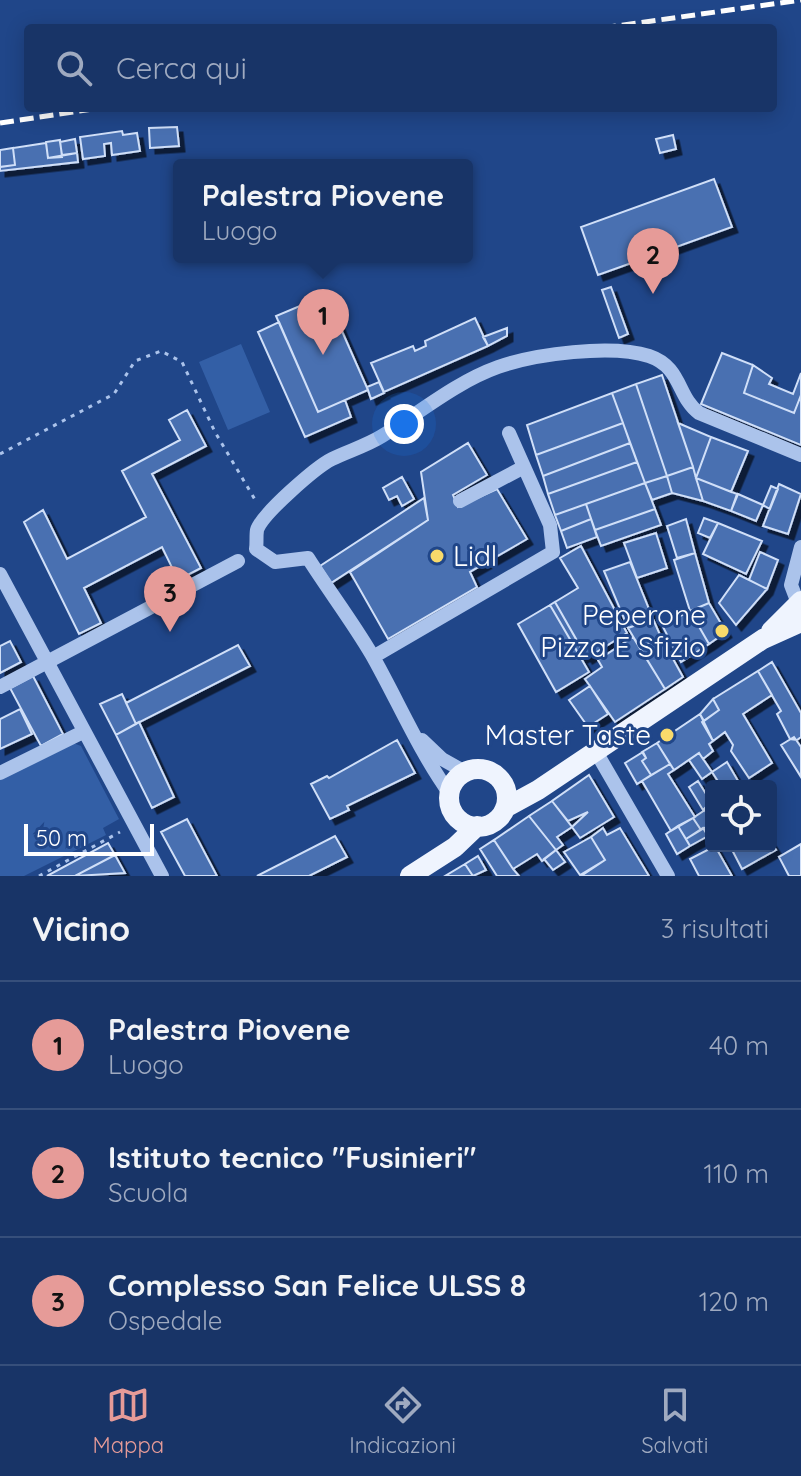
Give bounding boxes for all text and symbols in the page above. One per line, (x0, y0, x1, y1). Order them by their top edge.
search box (24, 24, 777, 112)
icon: search (52, 46, 96, 90)
text: Cerca qui (116, 49, 247, 87)
popup (173, 159, 473, 263)
text: Palestra Piovene (202, 176, 444, 214)
text: Luogo (202, 214, 277, 247)
pin: 2 (627, 228, 679, 294)
pin: 1 (297, 289, 349, 355)
your location (384, 404, 424, 444)
place label: Lidl (453, 538, 497, 573)
marker: Lidl (428, 547, 446, 565)
pin: 3 (144, 566, 196, 632)
place label: Peperone Pizza E Sfizio (540, 597, 706, 664)
marker: Peperone Pizza E Sfizio (713, 622, 731, 640)
place label: Master Taste (485, 717, 651, 752)
marker: Master Taste (658, 726, 676, 744)
map controls (705, 780, 777, 852)
button: locate (705, 780, 777, 852)
scale bar (24, 820, 154, 856)
text: 50 m (36, 824, 87, 852)
text: Vicino (32, 907, 130, 950)
text: 3 risultati (661, 912, 769, 945)
text: Palestra Piovene (108, 1010, 351, 1048)
text: 1 (53, 1029, 63, 1062)
text: 40 m (709, 1029, 769, 1062)
text: Luogo (108, 1048, 184, 1081)
text: Istituto tecnico "Fusinieri" (108, 1138, 476, 1176)
text: 2 (51, 1157, 65, 1190)
text: 110 m (703, 1157, 769, 1190)
text: Scuola (108, 1176, 188, 1209)
text: Complesso San Felice ULSS 8 (108, 1266, 526, 1304)
text: 3 (51, 1285, 65, 1318)
text: 120 m (699, 1285, 769, 1318)
text: Ospedale (108, 1304, 222, 1337)
tab: Mappa (93, 1383, 164, 1459)
tab: Indicazioni (349, 1383, 456, 1459)
tab: Salvati (641, 1383, 708, 1459)

